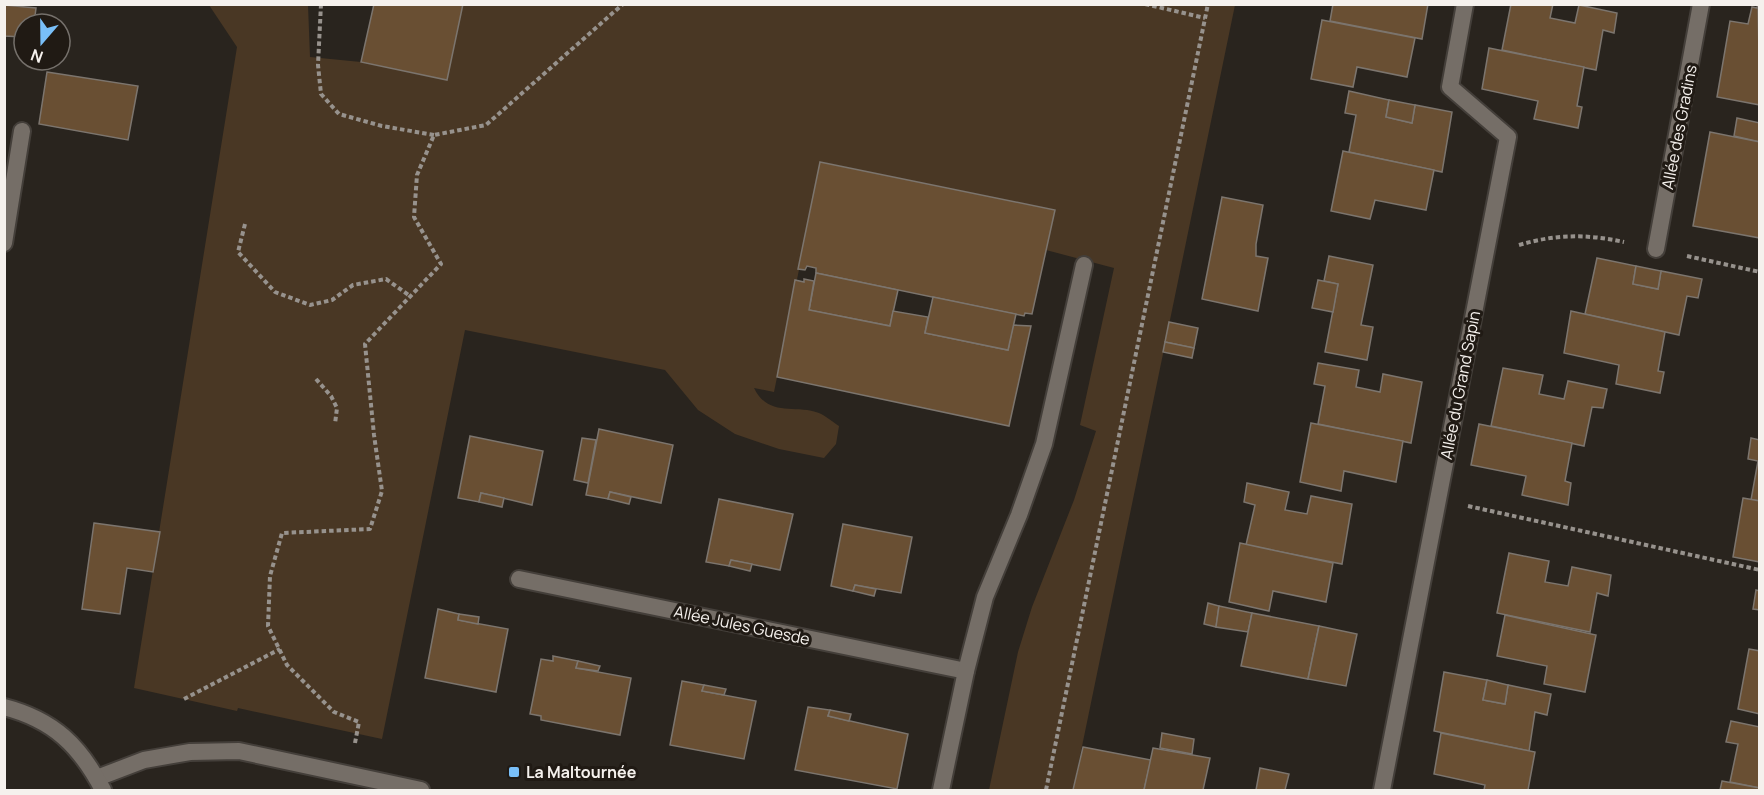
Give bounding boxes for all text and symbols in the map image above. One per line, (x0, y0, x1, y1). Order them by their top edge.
north arrow (12, 12, 72, 72)
text: N (28, 44, 46, 68)
street label: Allée des Gradins (1656, 63, 1702, 191)
street label: Allée du Grand Sapin (1435, 309, 1485, 461)
street label: Allée Jules Guesde (672, 600, 812, 650)
place label: La Maltournée (526, 761, 637, 783)
marker: La Maltournée (507, 765, 521, 779)

